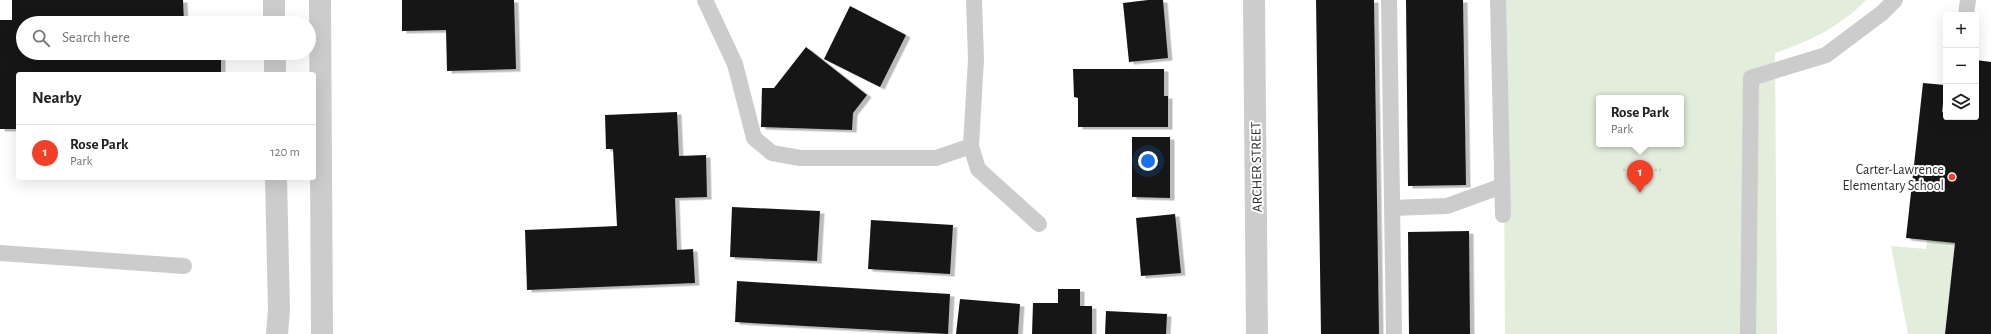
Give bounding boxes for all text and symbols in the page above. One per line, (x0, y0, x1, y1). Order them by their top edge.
map controls (1943, 12, 1979, 120)
button: + (1943, 12, 1979, 48)
search box (16, 16, 316, 60)
icon: search (30, 27, 52, 49)
text: Search here (62, 30, 130, 45)
button: − (1943, 48, 1979, 84)
button: layers (1943, 84, 1979, 120)
text: Nearby (32, 89, 82, 106)
popup (1596, 95, 1684, 147)
text: Rose Park (1611, 105, 1669, 120)
street label: ARCHER STREET (1249, 121, 1265, 212)
text: Park (1611, 123, 1633, 136)
text: Rose Park (70, 137, 128, 152)
text: 1 (43, 146, 47, 159)
text: 120 m (270, 146, 300, 159)
your location (1138, 151, 1158, 171)
text: Park (70, 155, 92, 168)
pin: 1 (1627, 160, 1653, 193)
place label: Carter-Lawrence Elementary School (1843, 163, 1944, 193)
marker: Carter-Lawrence Elementary School (1947, 172, 1957, 182)

